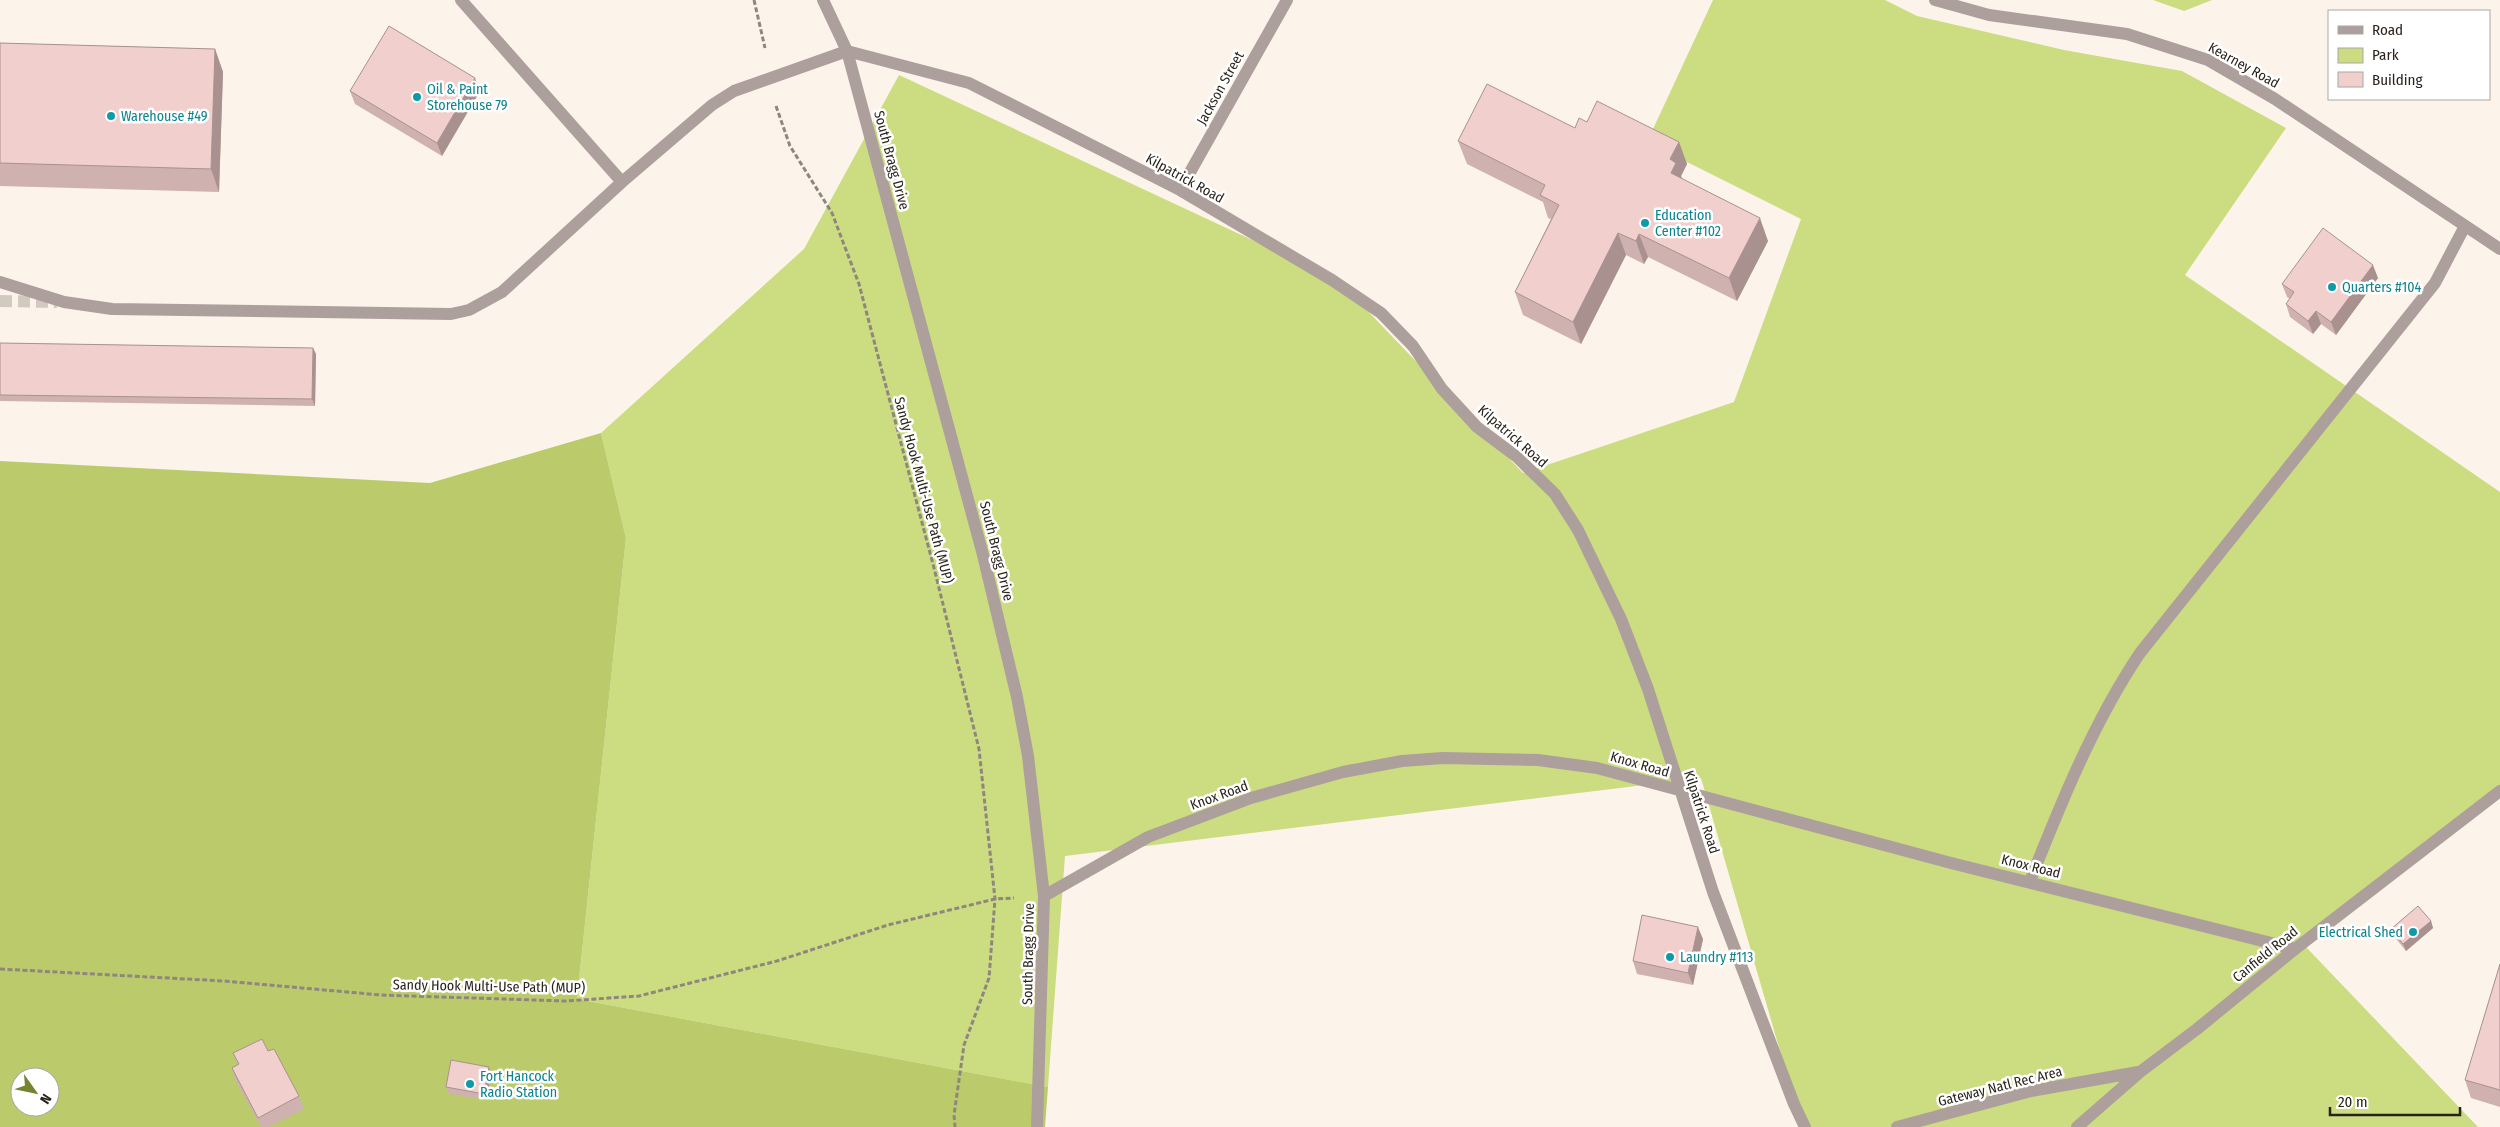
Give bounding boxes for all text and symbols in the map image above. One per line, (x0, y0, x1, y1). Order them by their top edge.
legend (2328, 10, 2490, 100)
text: Road (2372, 21, 2403, 39)
street label: Kearney Road (2205, 39, 2282, 92)
text: Park (2372, 46, 2399, 64)
street label: Jackson Street (1193, 48, 1248, 128)
text: Building (2372, 71, 2423, 89)
place label: Oil & Paint Storehouse 79 (427, 81, 508, 114)
marker: Oil & Paint Storehouse 79 (411, 91, 423, 103)
place label: Warehouse #49 (121, 108, 208, 125)
street label: South Bragg Drive (870, 109, 913, 212)
marker: Warehouse #49 (105, 110, 117, 122)
street label: Kilpatrick Road (1143, 150, 1227, 207)
place label: Education Center #102 (1655, 207, 1721, 240)
marker: Education Center #102 (1639, 217, 1651, 229)
place label: Quarters #104 (2342, 279, 2421, 296)
marker: Quarters #104 (2326, 281, 2338, 293)
street label: Sandy Hook Multi-Use Path (MUP) (890, 395, 957, 585)
street label: Kilpatrick Road (1474, 402, 1551, 471)
street label: South Bragg Drive (976, 500, 1017, 603)
street label: Knox Road (1608, 748, 1671, 781)
street label: Kilpatrick Road (1680, 768, 1723, 856)
street label: Knox Road (1188, 777, 1250, 814)
street label: Knox Road (1999, 851, 2062, 882)
street label: South Bragg Drive (1019, 903, 1038, 1005)
street label: Canfield Road (2229, 923, 2301, 986)
place label: Electrical Shed (2319, 924, 2403, 941)
marker: Electrical Shed (2407, 926, 2419, 938)
place label: Laundry #113 (1680, 949, 1753, 966)
marker: Laundry #113 (1664, 951, 1676, 963)
street label: Sandy Hook Multi-Use Path (MUP) (393, 976, 585, 997)
street label: Gateway Natl Rec Area (1936, 1063, 2064, 1110)
north arrow (10, 1067, 60, 1117)
place label: Fort Hancock Radio Station (480, 1068, 557, 1101)
marker: Fort Hancock Radio Station (464, 1078, 476, 1090)
scale bar (2330, 1084, 2460, 1116)
text: N (36, 1091, 55, 1107)
text: 20 m (2338, 1093, 2368, 1111)

